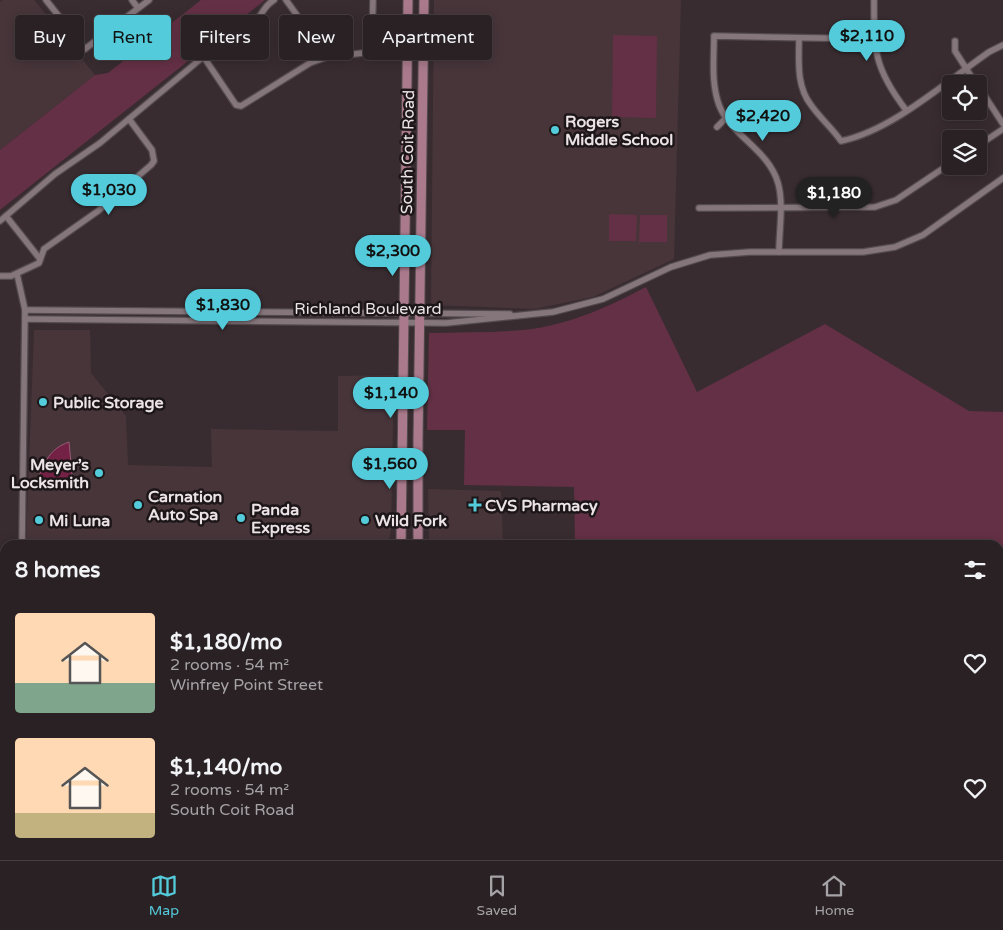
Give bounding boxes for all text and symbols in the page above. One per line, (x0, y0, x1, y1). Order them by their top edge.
chip: Buy (15, 15, 84, 60)
chip: Rent (94, 15, 171, 60)
chip: Filters (181, 15, 269, 60)
chip: New (279, 15, 353, 60)
chip: Apartment (363, 15, 492, 60)
pin: $2,110 (826, 20, 908, 62)
text: $2,110 (840, 26, 894, 46)
map controls (942, 75, 987, 175)
button: locate (942, 75, 987, 120)
street label: South Coit Road (397, 90, 419, 214)
pin: $2,420 (722, 100, 804, 142)
text: $2,420 (736, 106, 790, 126)
place label: Rogers Middle School (565, 112, 673, 150)
marker: Rogers Middle School (549, 124, 561, 136)
button: layers (942, 130, 987, 175)
pin: $1,030 (68, 174, 150, 216)
pin: $1,180 (793, 176, 875, 219)
text: $1,030 (82, 180, 136, 200)
text: $1,180 (807, 183, 861, 203)
pin: $2,300 (352, 234, 434, 277)
text: $2,300 (366, 241, 420, 261)
pin: $1,830 (182, 288, 264, 331)
text: $1,830 (196, 295, 250, 315)
street label: Richland Boulevard (294, 299, 442, 319)
pin: $1,140 (350, 376, 432, 419)
text: $1,140 (364, 383, 418, 403)
place label: Public Storage (53, 393, 164, 413)
marker: Public Storage (37, 396, 49, 408)
pin: $1,560 (349, 448, 431, 490)
text: $1,560 (363, 454, 417, 474)
place label: Meyer’s Locksmith (11, 455, 89, 493)
marker: Meyer’s Locksmith (93, 467, 105, 479)
place label: Carnation Auto Spa (148, 487, 222, 525)
place label: CVS Pharmacy (485, 496, 598, 516)
marker: Carnation Auto Spa (132, 499, 144, 511)
marker: CVS Pharmacy (469, 499, 481, 511)
place label: Panda Express (251, 500, 311, 538)
place label: Mi Luna (49, 511, 110, 531)
place label: Wild Fork (375, 511, 447, 531)
marker: Panda Express (235, 512, 247, 524)
marker: Mi Luna (33, 514, 45, 526)
marker: Wild Fork (359, 514, 371, 526)
icon: filters (961, 556, 989, 584)
text: 8 homes (15, 558, 100, 583)
text: $1,180/mo (170, 630, 282, 655)
icon: home (55, 633, 115, 693)
icon: heart (961, 649, 989, 677)
text: 2 rooms · 54 m² (170, 655, 289, 675)
text: Winfrey Point Street (170, 675, 323, 695)
text: $1,140/mo (170, 755, 282, 780)
icon: home (55, 758, 115, 818)
icon: heart (961, 774, 989, 802)
text: 2 rooms · 54 m² (170, 780, 289, 800)
text: South Coit Road (170, 800, 294, 820)
tab: Map (149, 872, 179, 919)
tab: Saved (477, 872, 517, 919)
tab: Home (815, 872, 854, 919)

